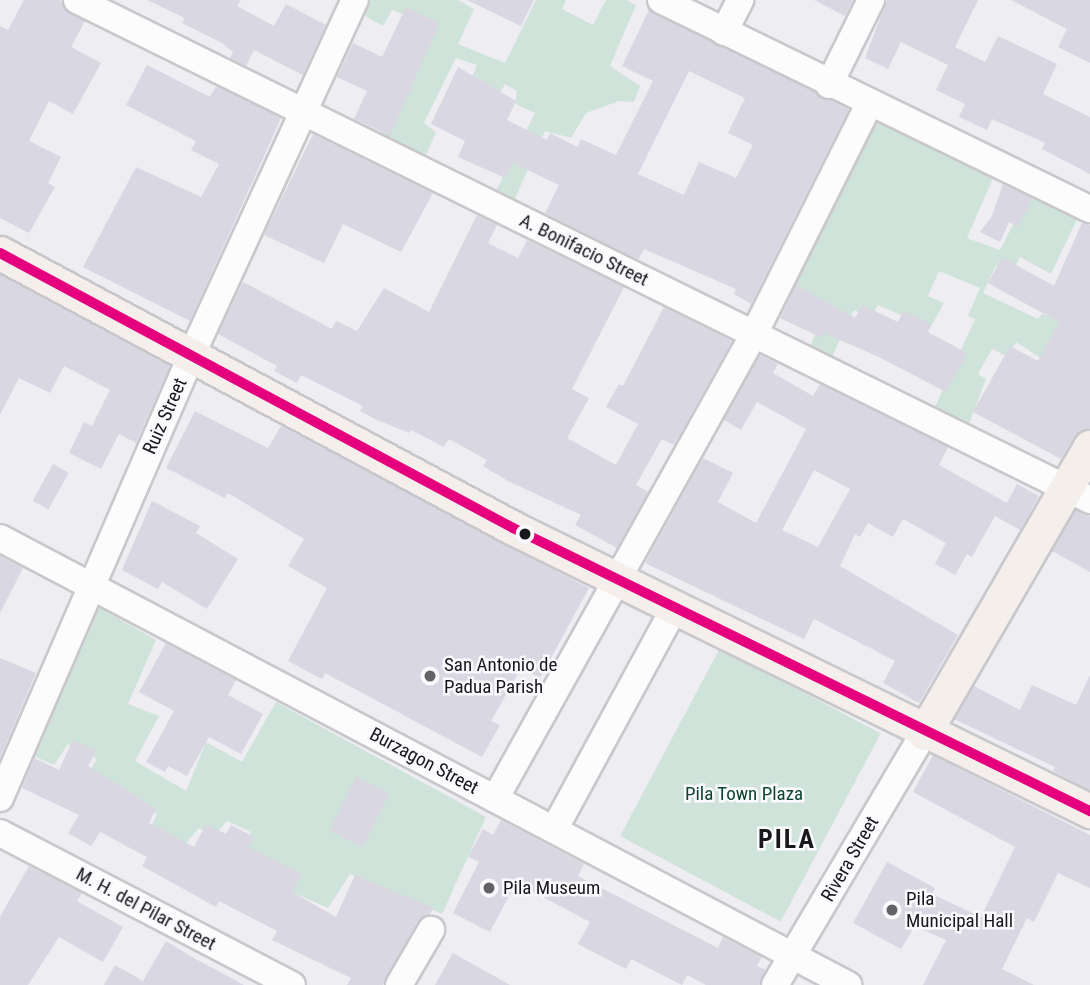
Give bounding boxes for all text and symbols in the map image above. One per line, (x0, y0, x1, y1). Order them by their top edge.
street label: A. Bonifacio Street (516, 209, 652, 291)
street label: Ruiz Street (138, 374, 192, 458)
unlabelled marker (518, 527, 532, 541)
place label: San Antonio de Padua Parish (444, 654, 557, 698)
marker: San Antonio de Padua Parish (422, 668, 438, 684)
street label: Burzagon Street (366, 723, 482, 799)
park label: Pila Town Plaza (685, 783, 803, 805)
street label: Rivera Street (816, 812, 884, 906)
district label: PILA (758, 824, 816, 856)
street label: M. H. del Pilar Street (72, 863, 220, 955)
place label: Pila Museum (503, 877, 600, 899)
marker: Pila Museum (481, 880, 497, 896)
place label: Pila Municipal Hall (906, 888, 1013, 932)
marker: Pila Municipal Hall (884, 902, 900, 918)

